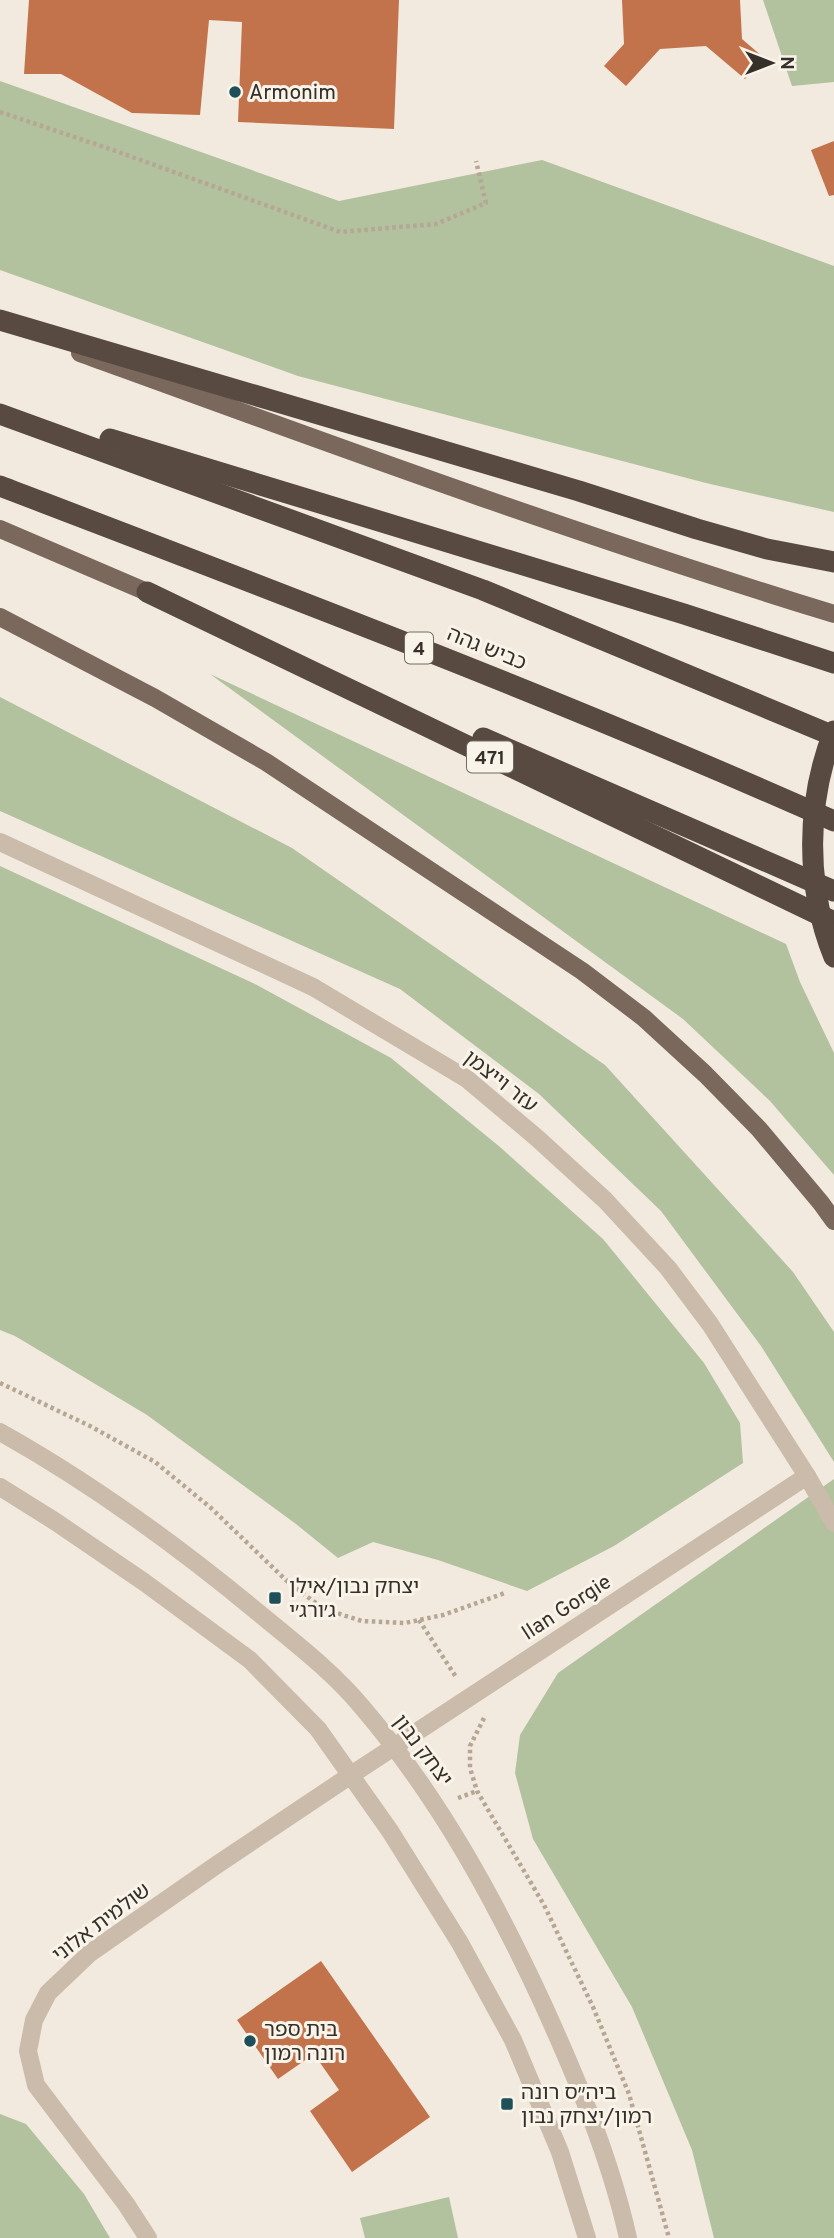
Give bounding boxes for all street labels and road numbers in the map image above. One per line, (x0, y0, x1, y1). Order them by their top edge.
street label: כביש גהה (443, 621, 530, 678)
road number: 4 (405, 632, 433, 664)
road number: 471 (467, 742, 513, 772)
street label: עזר וייצמן (458, 1045, 542, 1119)
street label: Ilan Gorgie (517, 1569, 617, 1647)
street label: יצחק נבון (386, 1710, 458, 1792)
street label: שולמית אלוני (48, 1878, 156, 1969)

